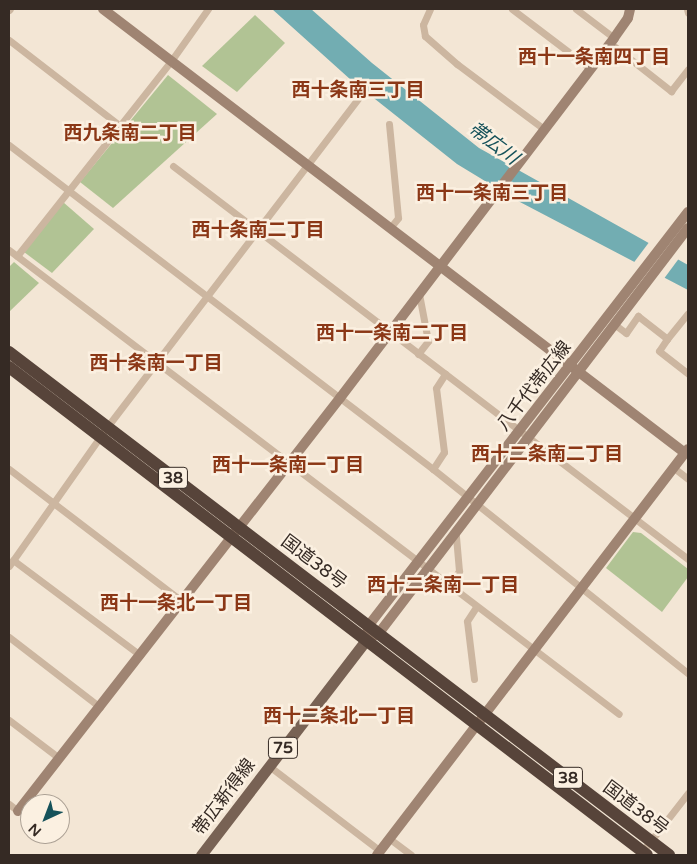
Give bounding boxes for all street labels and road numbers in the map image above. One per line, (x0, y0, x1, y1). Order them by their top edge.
street label: 八千代帯広線 (492, 337, 576, 435)
road number: 38 (157, 464, 189, 492)
street label: 国道38号 (277, 530, 351, 594)
road number: 75 (267, 734, 299, 761)
street label: 帯広新得線 (188, 755, 260, 839)
road number: 38 (552, 764, 584, 791)
street label: 国道38号 (599, 776, 673, 840)

